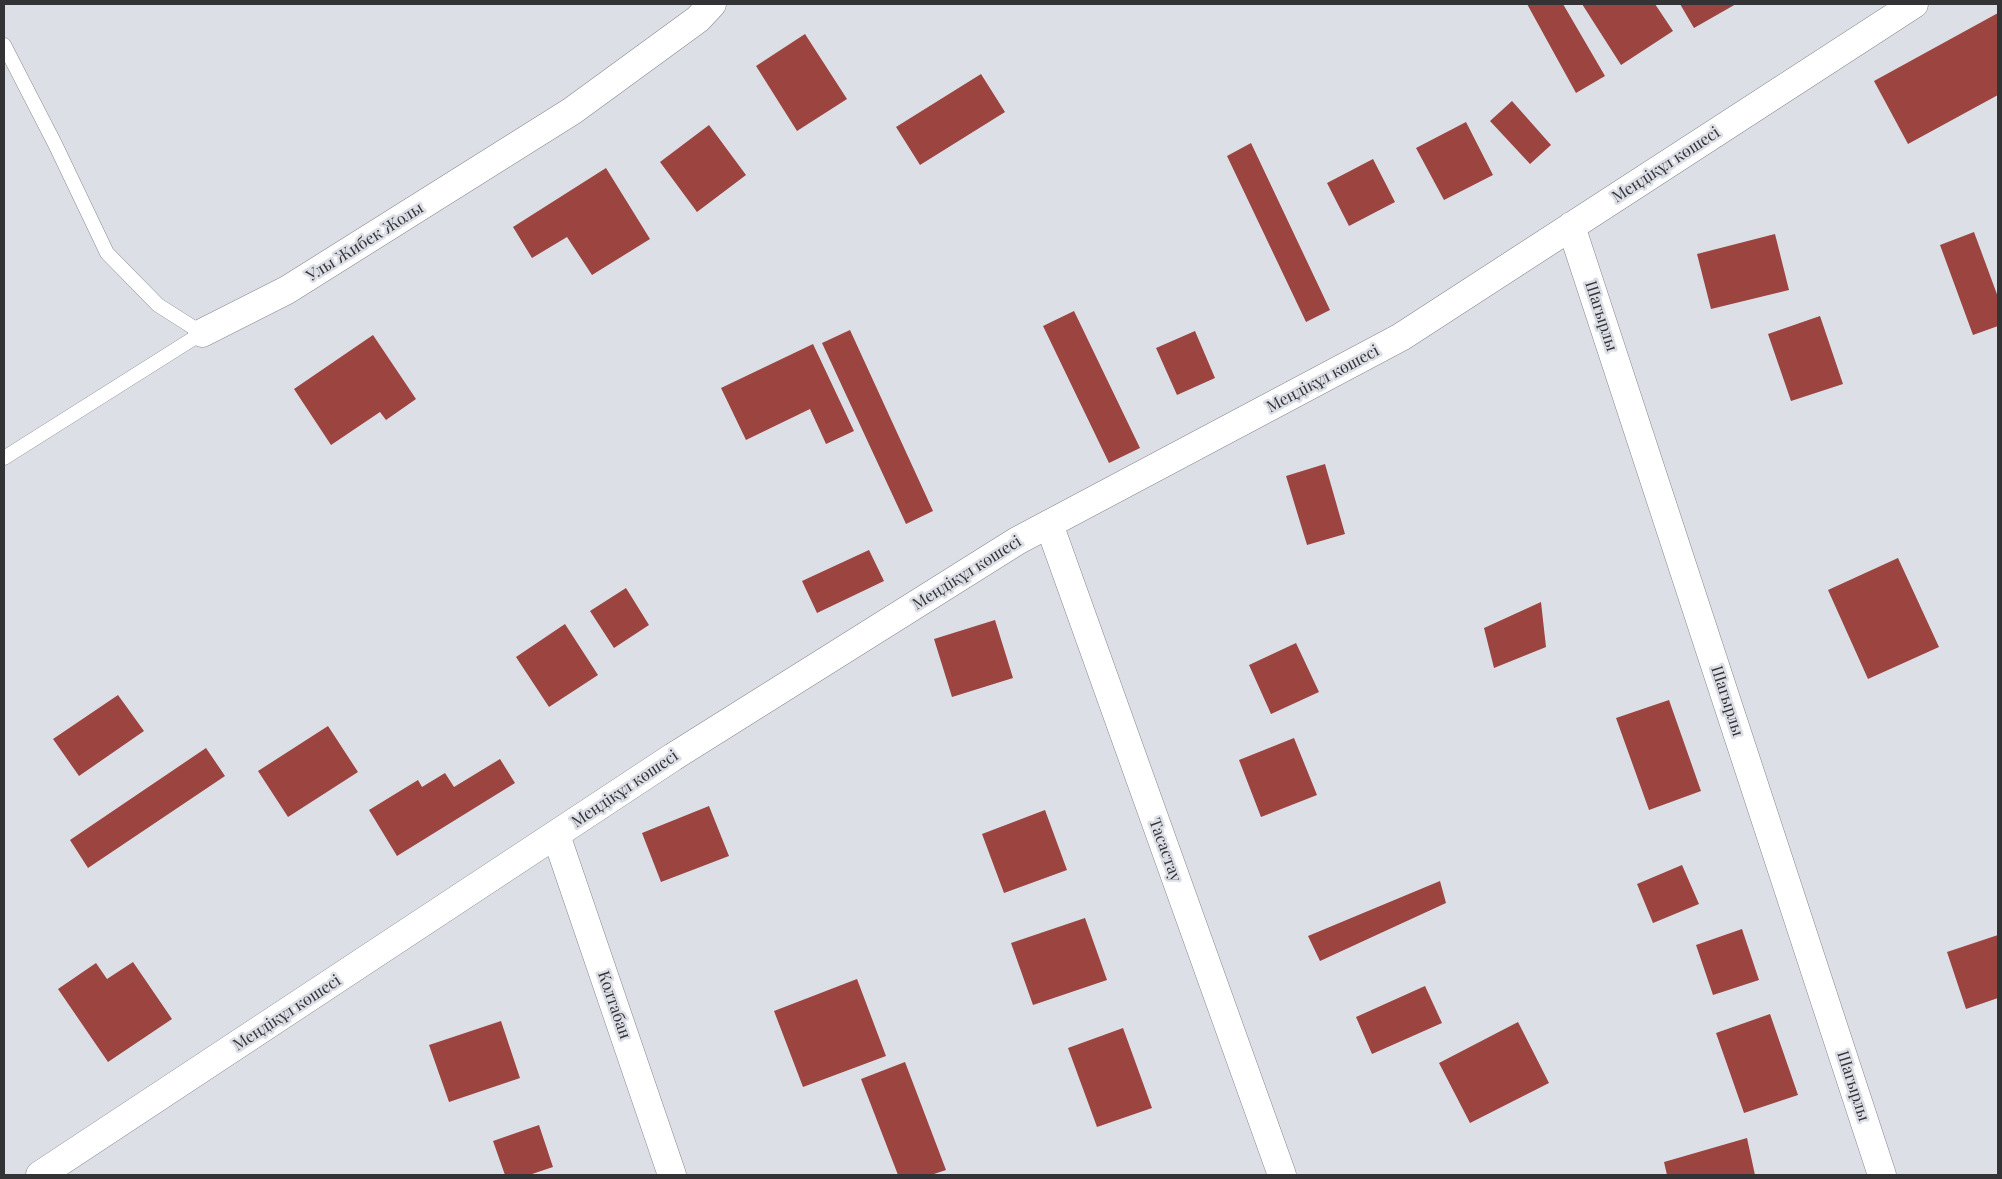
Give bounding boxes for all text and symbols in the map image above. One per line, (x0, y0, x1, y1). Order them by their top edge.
street label: Меңдіқұл көшесі (1609, 123, 1723, 207)
street label: Улы Жибек Жолы (303, 198, 427, 286)
street label: Шагырлы (1581, 278, 1621, 354)
street label: Меңдіқұл көшесі (1263, 341, 1383, 417)
street label: Меңдіқұл көшесі (909, 532, 1025, 614)
street label: Шагырлы (1707, 663, 1747, 739)
street label: Меңдіқұл көшесі (568, 746, 682, 832)
street label: Тасастау (1145, 816, 1185, 884)
street label: Колтабан (593, 968, 635, 1042)
street label: Меңдіқұл көшесі (230, 971, 344, 1055)
street label: Шагырлы (1833, 1048, 1873, 1124)

